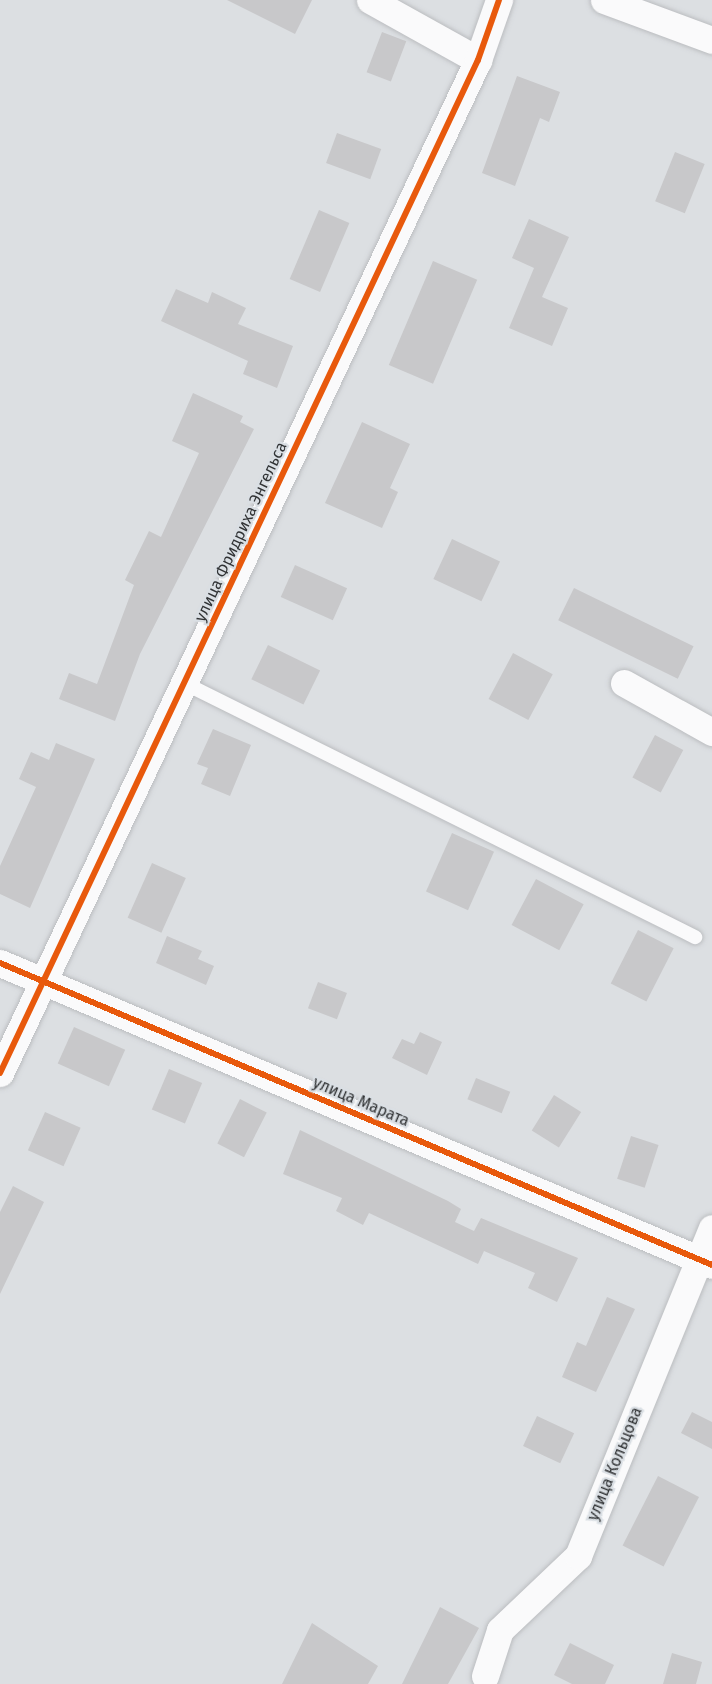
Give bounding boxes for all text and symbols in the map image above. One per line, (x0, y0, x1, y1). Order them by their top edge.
street label: улица Фридриха Энгельса (191, 439, 291, 625)
street label: улица Марата (310, 1073, 412, 1131)
street label: улица Кольцова (583, 1404, 647, 1524)

